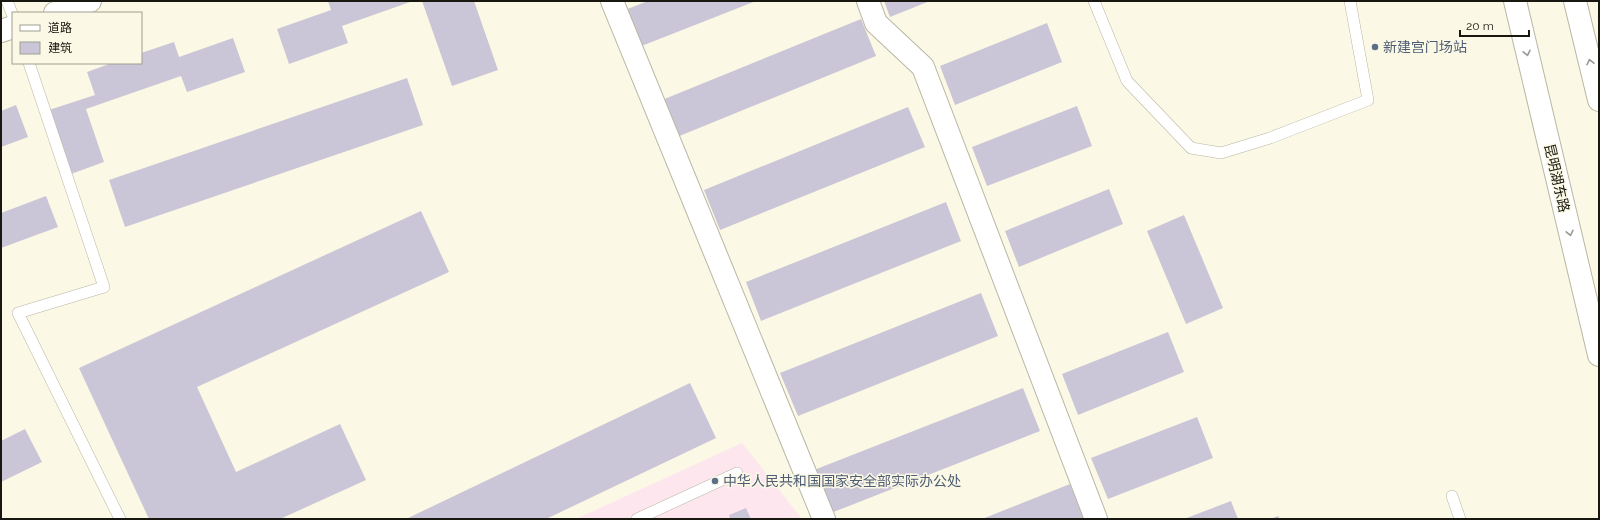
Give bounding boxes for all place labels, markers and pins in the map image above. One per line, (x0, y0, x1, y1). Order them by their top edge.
place label: 新建宫门场站 (1383, 39, 1467, 55)
marker: 新建宫门场站 (1370, 42, 1380, 52)
place label: 中华人民共和国国家安全部实际办公处 (723, 473, 961, 489)
marker: 中华人民共和国国家安全部实际办公处 (710, 476, 720, 486)

